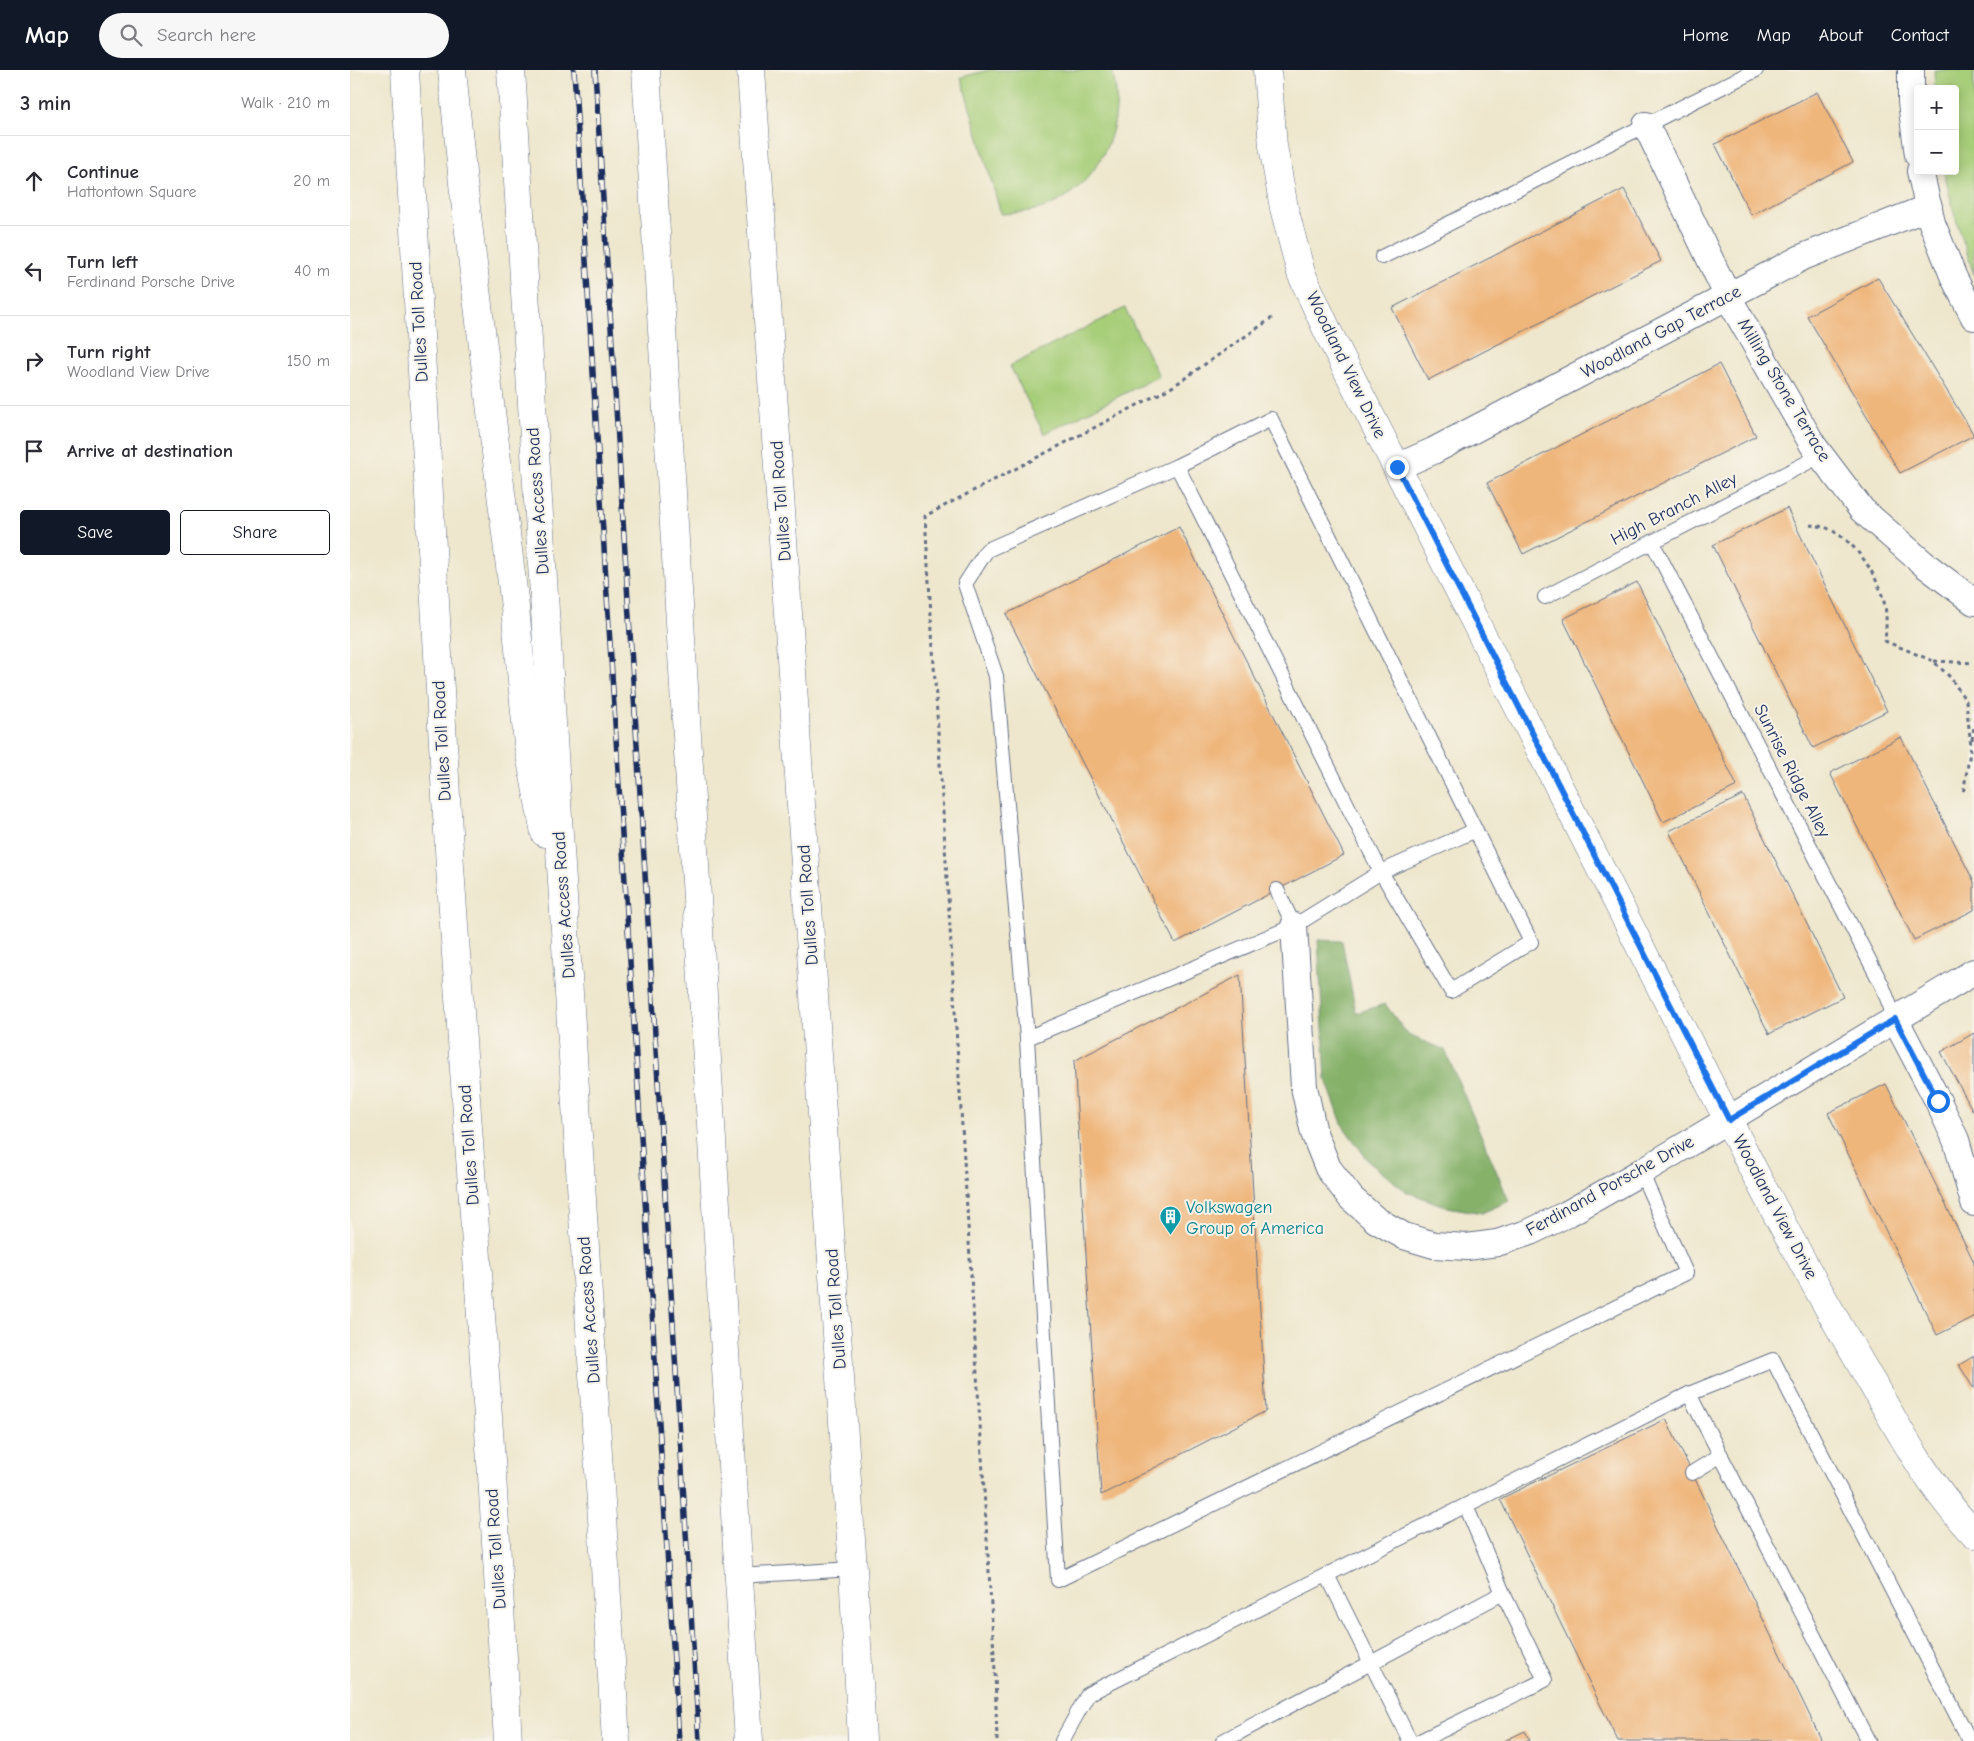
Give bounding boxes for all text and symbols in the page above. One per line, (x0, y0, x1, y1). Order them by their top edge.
search box (99, 13, 449, 58)
text: Map (25, 21, 69, 49)
icon: search (117, 21, 145, 49)
text: Search here (157, 24, 256, 46)
text: Home (1682, 25, 1729, 46)
text: Map (1757, 25, 1791, 46)
text: About (1819, 25, 1863, 46)
text: Contact (1891, 25, 1949, 46)
map controls (1914, 85, 1959, 175)
button: + (1914, 85, 1959, 130)
text: 3 min (20, 91, 71, 115)
text: Walk · 210 m (241, 94, 330, 112)
button: − (1914, 130, 1959, 175)
text: Continue (67, 161, 139, 183)
icon: ahead (20, 167, 48, 195)
text: 20 m (293, 172, 330, 190)
text: Hattontown Square (67, 183, 197, 201)
text: Turn left (67, 251, 138, 273)
icon: left (20, 257, 48, 285)
street label: Dulles Toll Road (405, 261, 433, 383)
text: 40 m (294, 262, 330, 280)
text: Ferdinand Porsche Drive (67, 273, 235, 291)
street label: Woodland Gap Terrace (1578, 281, 1744, 383)
street label: Woodland View Drive (1301, 288, 1391, 442)
street label: Milling Stone Terrace (1733, 314, 1835, 466)
text: Turn right (67, 341, 151, 363)
icon: right (20, 347, 48, 375)
text: 150 m (287, 352, 330, 370)
text: Woodland View Drive (67, 363, 210, 381)
street label: Dulles Access Road (522, 427, 554, 575)
icon: arrive (20, 437, 48, 465)
text: Arrive at destination (67, 440, 233, 462)
street label: Dulles Toll Road (766, 440, 796, 562)
route end (1386, 456, 1409, 479)
street label: High Branch Alley (1607, 468, 1742, 550)
button: Save (20, 510, 170, 555)
button: Share (180, 510, 330, 555)
street label: Dulles Toll Road (428, 680, 456, 802)
street label: Sunrise Ridge Alley (1749, 701, 1835, 842)
street label: Dulles Access Road (548, 831, 580, 979)
street label: Dulles Toll Road (793, 844, 823, 966)
street label: Dulles Toll Road (454, 1084, 484, 1206)
route start (1927, 1090, 1950, 1113)
street label: Ferdinand Porsche Drive (1522, 1131, 1698, 1241)
street label: Woodland View Drive (1728, 1131, 1822, 1283)
place label: Volkswagen Group of America (1186, 1197, 1324, 1239)
building icon: Volkswagen Group of America (1158, 1205, 1182, 1236)
street label: Dulles Access Road (573, 1236, 605, 1384)
street label: Dulles Toll Road (821, 1248, 851, 1370)
street label: Dulles Toll Road (481, 1488, 511, 1610)

